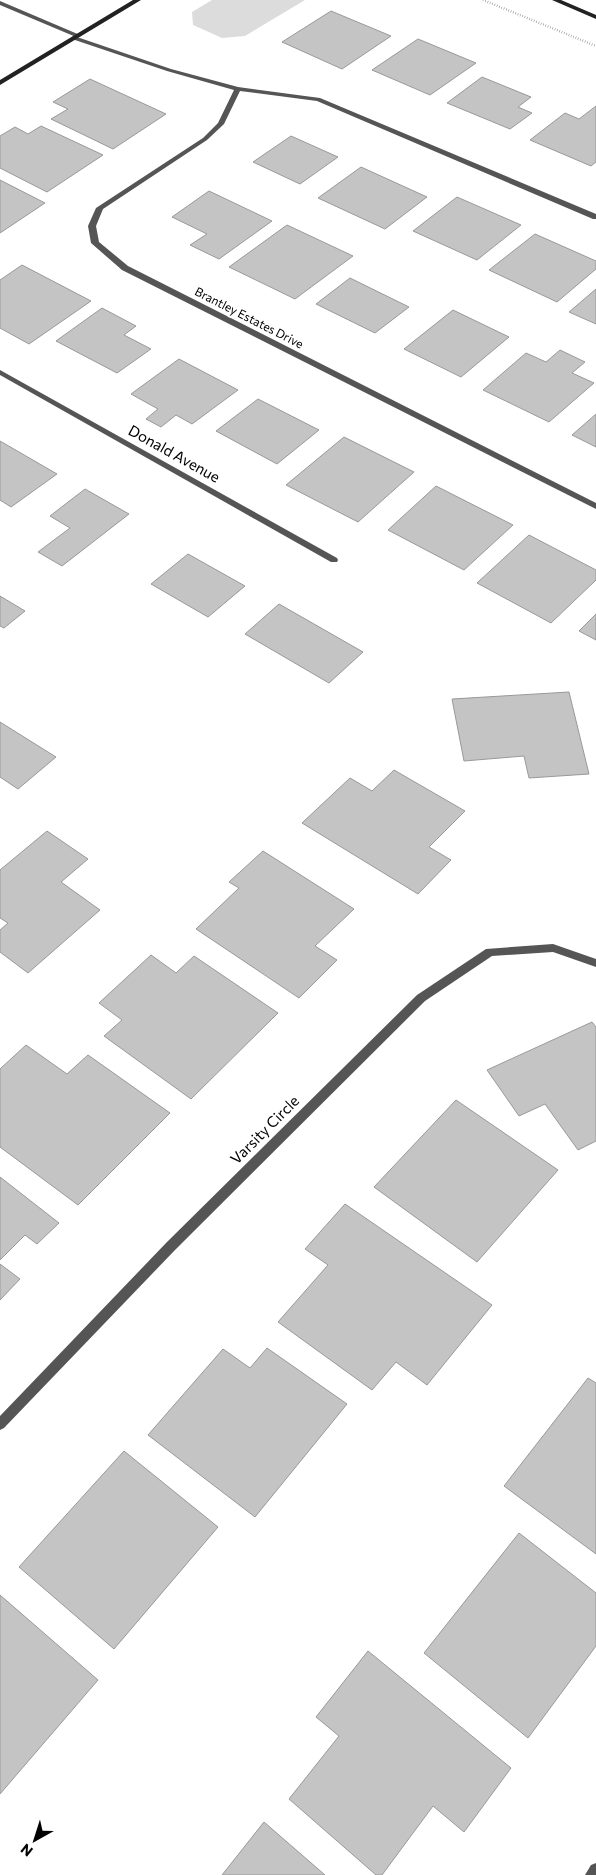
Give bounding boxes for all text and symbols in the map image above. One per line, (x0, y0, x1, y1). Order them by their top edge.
street label: Brantley Estates Drive (193, 284, 306, 351)
street label: Donald Avenue (126, 421, 223, 486)
street label: Varsity Circle (226, 1091, 302, 1167)
north arrow (10, 1815, 60, 1865)
text: N (17, 1841, 36, 1860)

